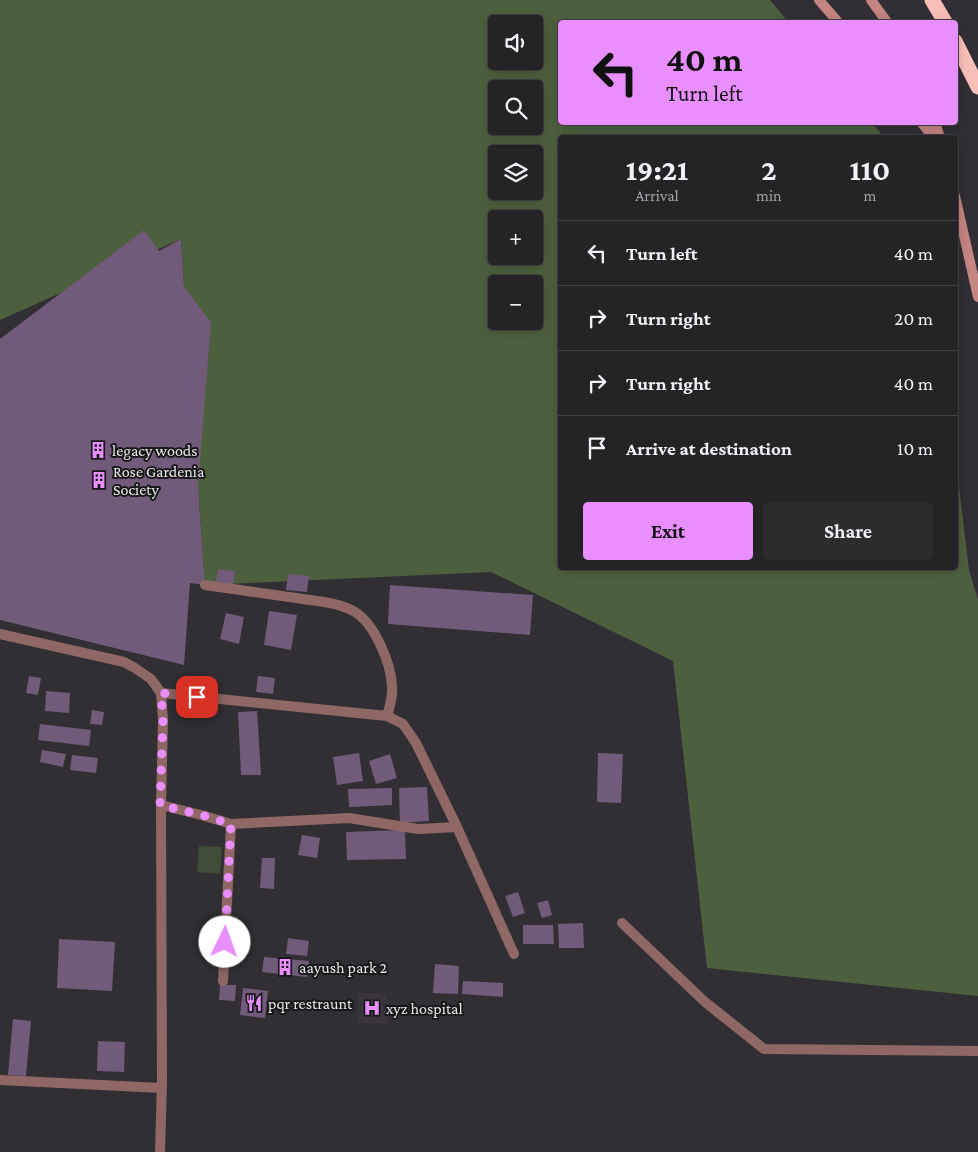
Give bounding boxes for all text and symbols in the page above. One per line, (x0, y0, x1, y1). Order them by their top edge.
map controls (488, 15, 543, 330)
button: sound (488, 15, 543, 70)
icon: left (583, 40, 648, 105)
text: 40 m (666, 40, 743, 79)
button: search (488, 80, 543, 135)
text: Turn left (666, 81, 743, 106)
button: layers (488, 145, 543, 200)
text: 19:21 (626, 153, 688, 186)
text: 2 (761, 153, 777, 186)
text: 110 (850, 153, 890, 186)
text: Arrival (635, 187, 679, 204)
text: min (756, 187, 782, 204)
text: m (863, 187, 876, 204)
button: + (488, 210, 543, 265)
icon: left (583, 239, 611, 267)
text: Turn left (626, 243, 698, 264)
text: 40 m (894, 243, 933, 264)
button: − (488, 275, 543, 330)
icon: right (583, 304, 611, 332)
text: Turn right (626, 308, 711, 329)
text: 20 m (894, 308, 933, 329)
icon: right (583, 369, 611, 397)
text: Turn right (626, 373, 711, 394)
text: 40 m (894, 373, 933, 394)
icon: arrive (583, 434, 611, 462)
text: Arrive at destination (626, 438, 792, 459)
text: 10 m (897, 438, 933, 459)
building icon: legacy woods (88, 440, 108, 460)
place label: legacy woods (112, 442, 198, 460)
place label: Rose Gardenia Society (113, 463, 205, 499)
building icon: Rose Gardenia Society (89, 470, 109, 490)
button: Exit (583, 502, 753, 560)
button: Share (763, 502, 933, 560)
pin (176, 676, 218, 718)
icon: arrive (183, 683, 211, 711)
position arrow (198, 915, 250, 967)
building icon: aayush park 2 (275, 957, 295, 977)
place label: aayush park 2 (299, 959, 388, 977)
restaurant icon: pqr restraunt (244, 993, 264, 1013)
place label: pqr restraunt (268, 995, 353, 1013)
hospital icon: xyz hospital (362, 998, 382, 1018)
place label: xyz hospital (386, 1000, 463, 1018)

